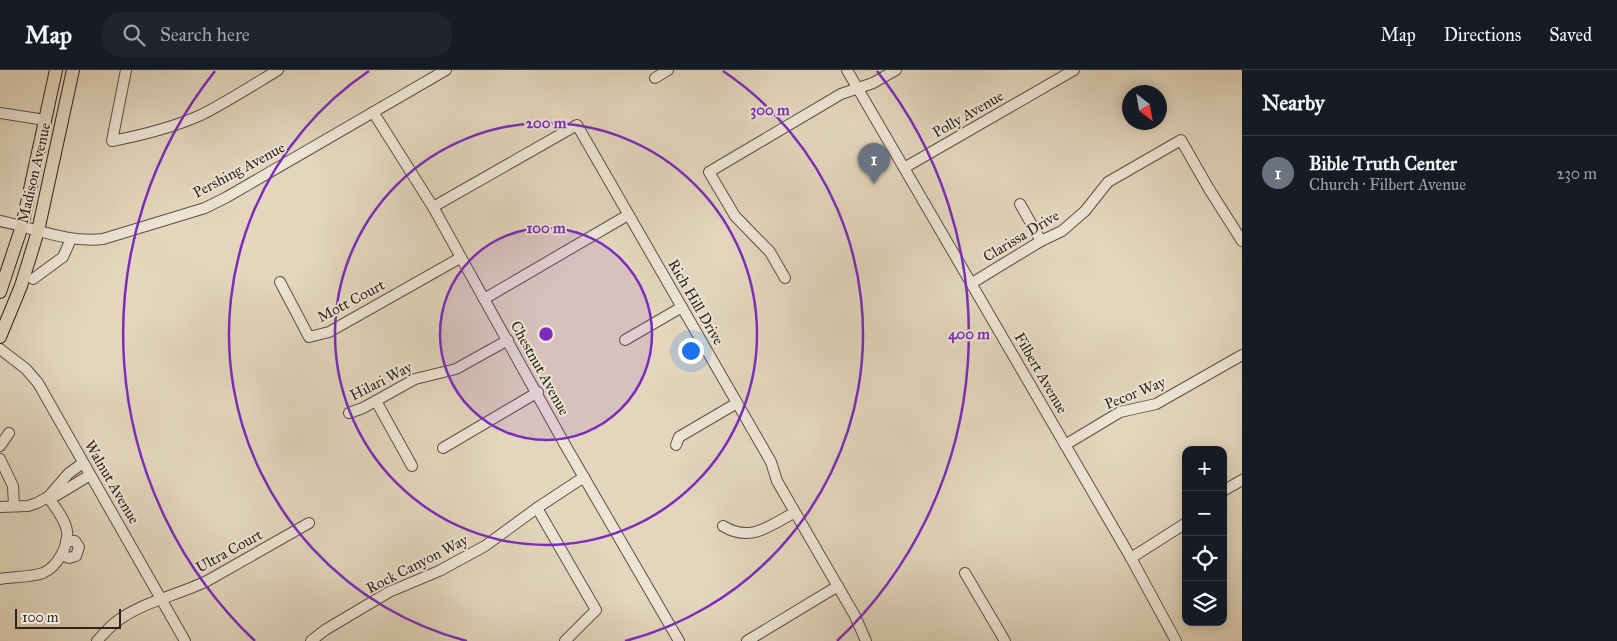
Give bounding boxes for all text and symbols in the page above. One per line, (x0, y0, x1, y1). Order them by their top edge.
search box (102, 12, 452, 57)
text: Map (25, 20, 72, 50)
icon: search (120, 21, 148, 49)
text: Search here (160, 23, 250, 46)
text: Map (1380, 24, 1416, 46)
text: Directions (1444, 24, 1521, 46)
text: Saved (1549, 24, 1592, 46)
north arrow (1122, 85, 1167, 130)
street label: Polly Avenue (929, 86, 1007, 142)
text: Nearby (1262, 90, 1325, 116)
text: 300 m (750, 101, 790, 120)
text: 200 m (526, 114, 567, 132)
street label: Madison Avenue (14, 121, 54, 225)
street label: Pershing Avenue (190, 138, 288, 202)
pin: 1 (858, 143, 890, 184)
text: Bible Truth Center (1309, 152, 1457, 175)
text: 1 (1275, 164, 1281, 183)
text: 230 m (1557, 164, 1597, 183)
text: Church · Filbert Avenue (1309, 175, 1466, 194)
street label: Clarissa Drive (980, 206, 1062, 266)
text: 100 m (526, 219, 566, 237)
street label: Rich Hill Drive (664, 256, 728, 348)
street label: Mott Court (314, 275, 388, 326)
street label: Chestnut Avenue (507, 318, 573, 418)
centre of rings (537, 325, 555, 343)
text: 400 m (948, 325, 990, 344)
street label: Filbert Avenue (1011, 329, 1071, 417)
your location (678, 338, 704, 364)
street label: Hilari Way (347, 357, 416, 404)
street label: Pecor Way (1102, 372, 1169, 413)
street label: Walnut Avenue (81, 437, 143, 527)
map controls (1182, 446, 1227, 626)
button: + (1182, 446, 1227, 491)
button: − (1182, 491, 1227, 536)
street label: Ultra Court (193, 525, 266, 577)
street label: Rock Canyon Way (363, 530, 472, 597)
button: locate (1182, 536, 1227, 581)
button: layers (1182, 581, 1227, 626)
scale bar (15, 606, 121, 629)
text: 100 m (22, 609, 59, 626)

